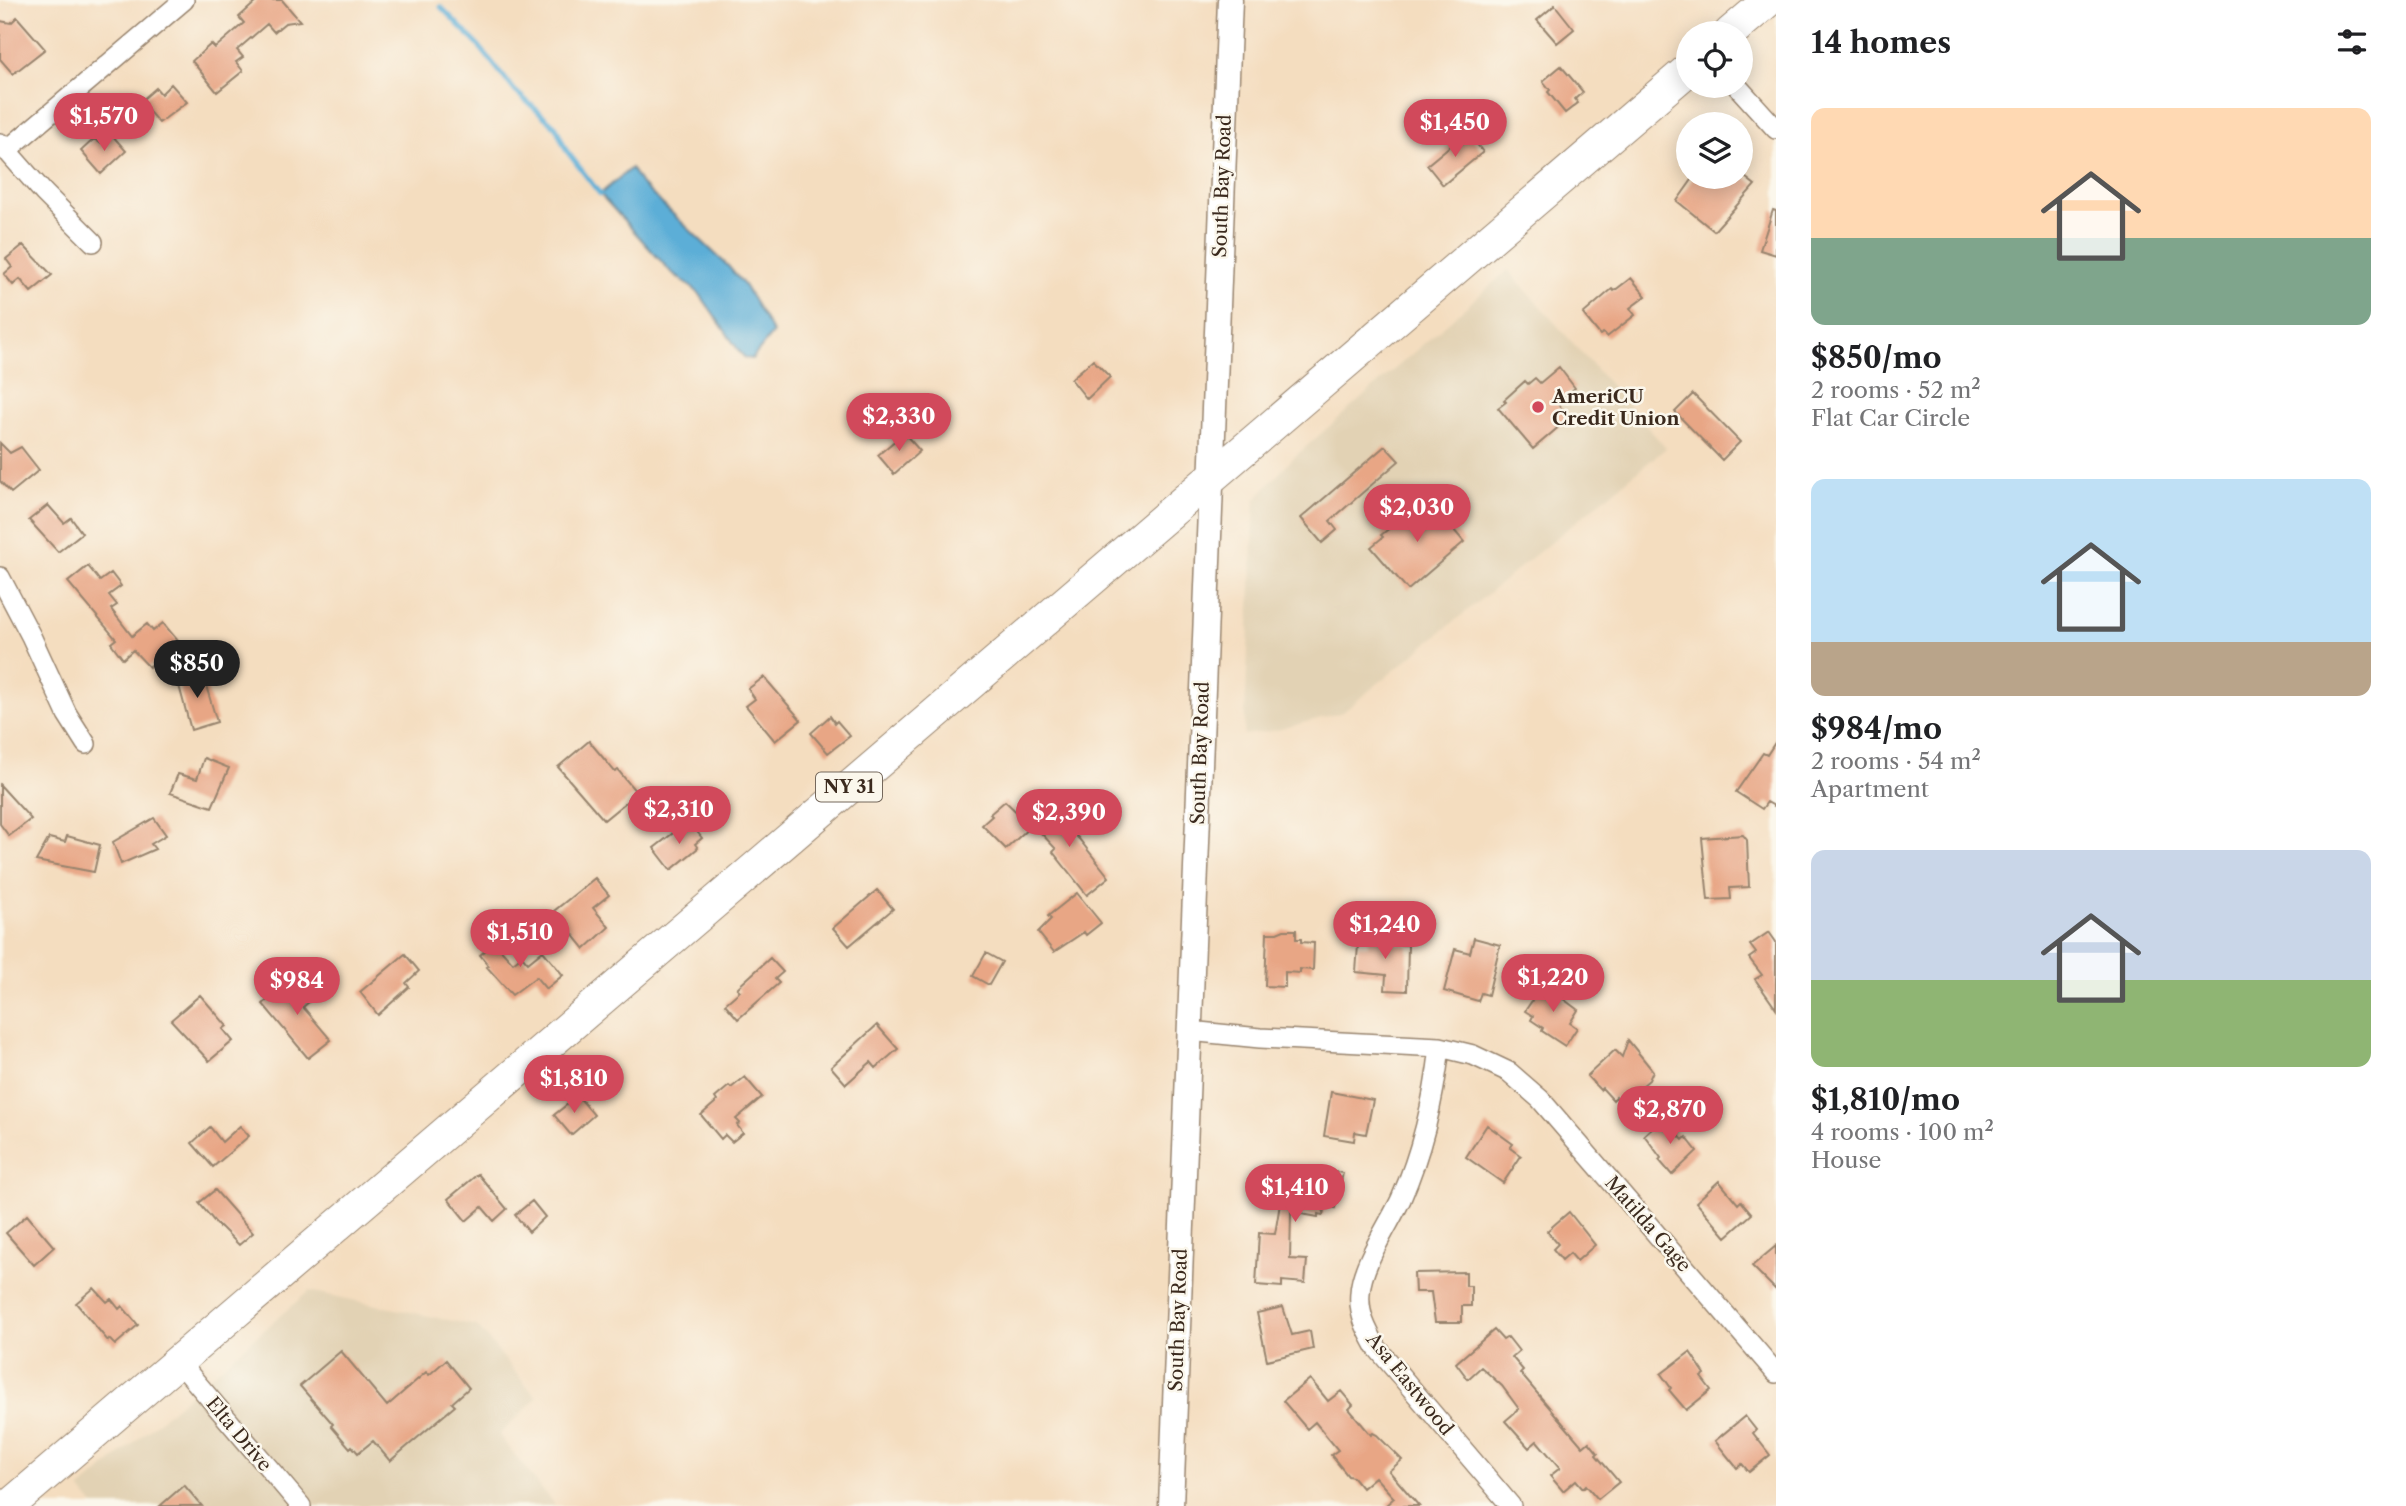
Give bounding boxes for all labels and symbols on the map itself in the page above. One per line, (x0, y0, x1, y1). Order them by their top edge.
pin: $1,570 (47, 94, 161, 153)
pin: $1,450 (1398, 100, 1512, 159)
street label: South Bay Road (1208, 114, 1236, 258)
place label: AmeriCU Credit Union (1551, 385, 1679, 430)
pin: $2,330 (842, 393, 956, 453)
marker: AmeriCU Credit Union (1530, 399, 1546, 415)
pin: $2,030 (1360, 484, 1474, 544)
pin: $850 (156, 640, 238, 700)
street label: South Bay Road (1186, 681, 1214, 825)
road number: NY 31 (816, 772, 882, 802)
pin: $2,310 (622, 786, 736, 846)
pin: $2,390 (1012, 790, 1126, 849)
pin: $1,240 (1328, 902, 1442, 961)
pin: $1,510 (463, 909, 577, 969)
pin: $1,220 (1496, 954, 1610, 1014)
pin: $984 (256, 958, 338, 1017)
pin: $1,810 (517, 1056, 631, 1115)
pin: $2,870 (1613, 1086, 1727, 1146)
pin: $1,410 (1238, 1164, 1352, 1224)
street label: Matilda Gage (1600, 1171, 1696, 1277)
street label: South Bay Road (1164, 1248, 1192, 1392)
street label: Asa Eastwood (1361, 1327, 1459, 1440)
street label: Elta Drive (201, 1392, 277, 1476)

